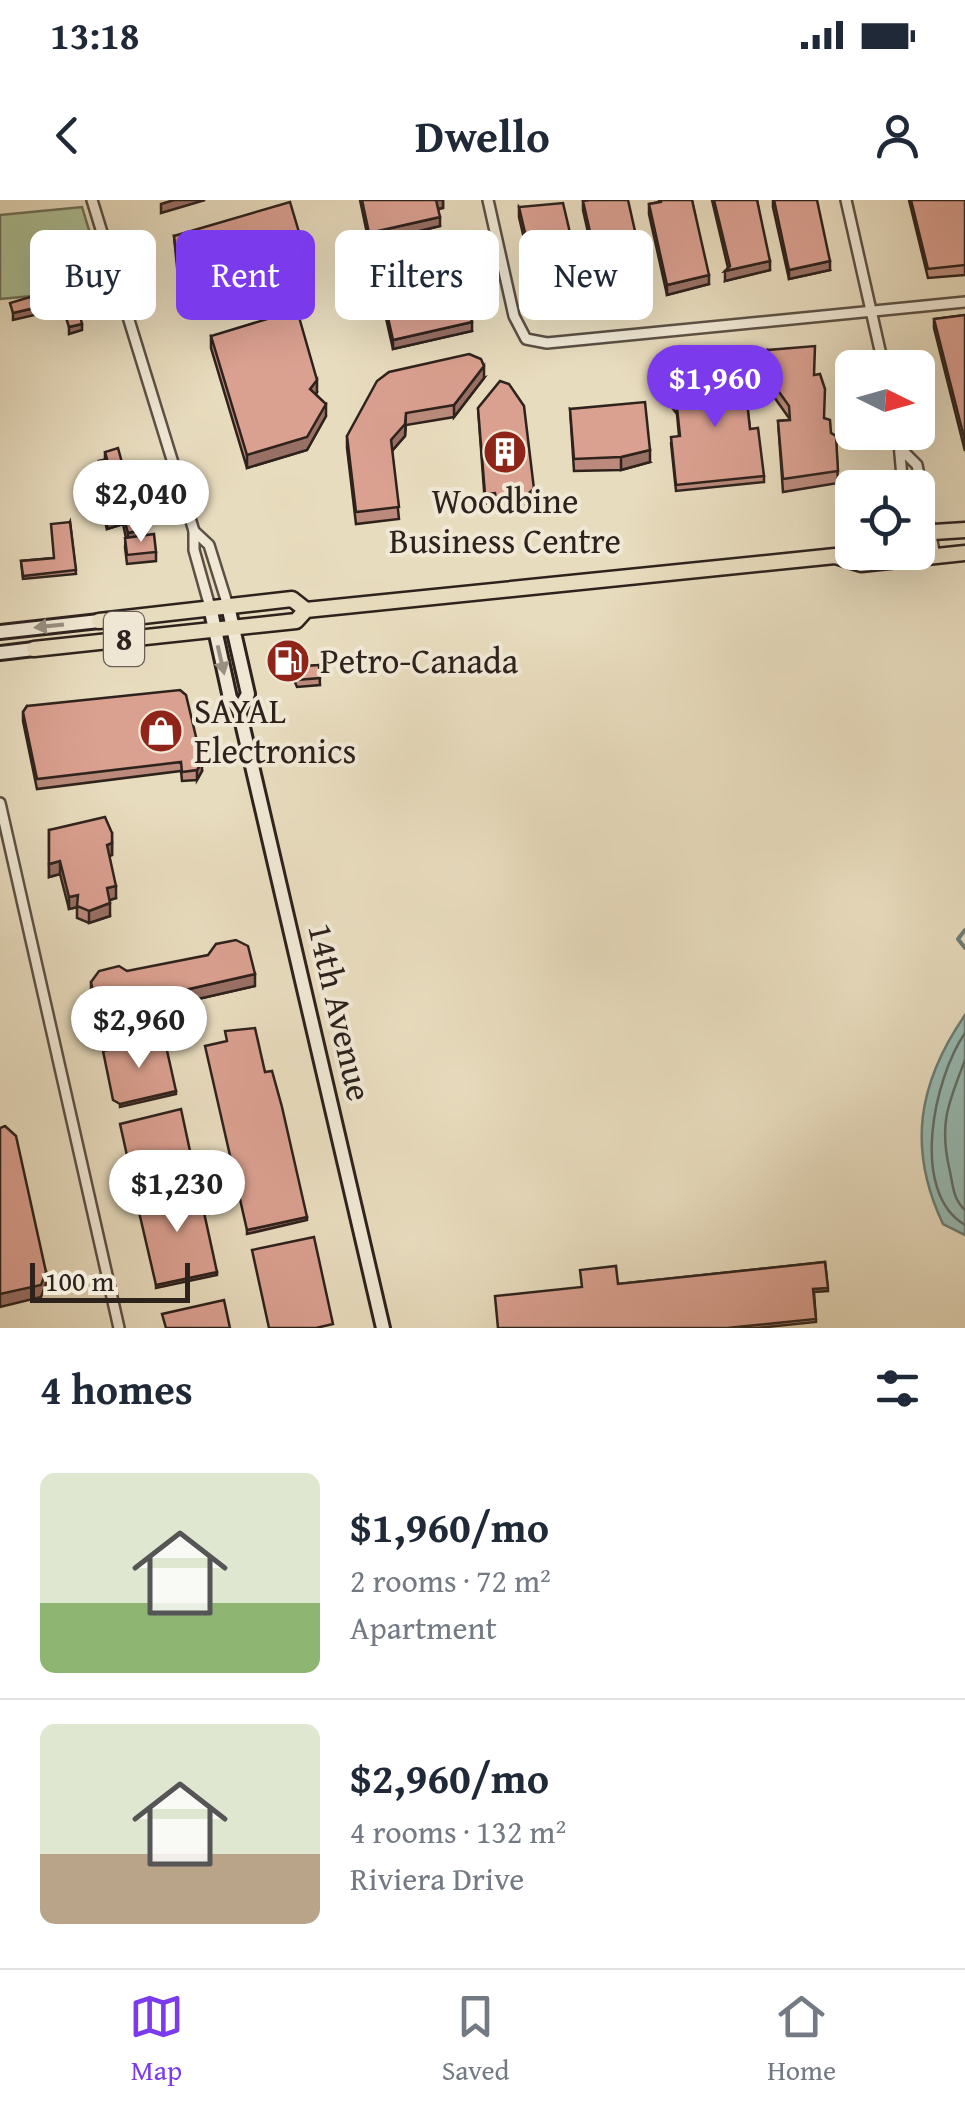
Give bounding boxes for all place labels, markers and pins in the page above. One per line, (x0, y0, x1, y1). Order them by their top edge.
pin: $1,960 (634, 345, 796, 430)
building icon: Woodbine Business Centre (482, 429, 528, 475)
pin: $2,040 (60, 460, 222, 545)
place label: Woodbine Business Centre (389, 475, 621, 566)
place label: Petro-Canada (320, 635, 519, 686)
fuel station icon: Petro-Canada (265, 638, 311, 684)
place label: SAYAL Electronics (194, 685, 356, 776)
shop icon: SAYAL Electronics (138, 708, 184, 754)
pin: $2,960 (58, 986, 220, 1071)
pin: $1,230 (96, 1150, 258, 1235)

